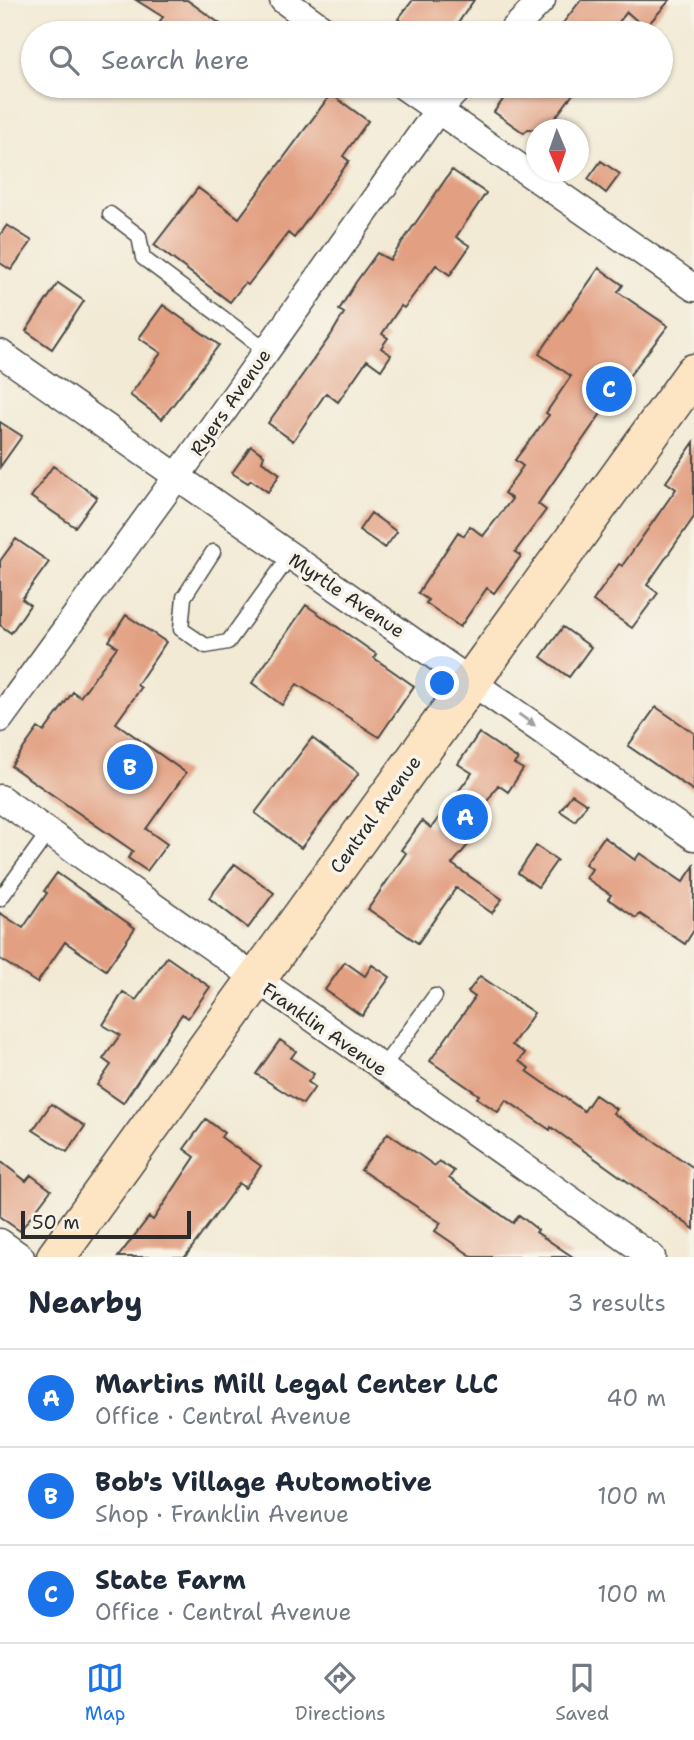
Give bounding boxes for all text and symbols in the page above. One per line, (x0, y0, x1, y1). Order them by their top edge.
search box (21, 21, 673, 98)
icon: search (45, 41, 83, 79)
text: Search here (101, 42, 250, 77)
north arrow (526, 119, 589, 182)
street label: Ryers Avenue (184, 344, 277, 461)
pin: C (586, 363, 632, 415)
street label: Myrtle Avenue (284, 547, 410, 644)
your location (425, 666, 459, 700)
one-way arrow (518, 713, 536, 727)
pin: B (107, 741, 153, 793)
street label: Central Avenue (324, 750, 427, 878)
pin: A (442, 791, 488, 843)
street label: Franklin Avenue (257, 977, 392, 1082)
scale bar (21, 1208, 191, 1240)
text: 50 m (32, 1210, 80, 1235)
text: Nearby (28, 1282, 143, 1323)
text: 3 results (567, 1288, 666, 1318)
text: Martins Mill Legal Center LLC (95, 1366, 498, 1401)
text: A (42, 1383, 60, 1413)
text: 40 m (606, 1383, 666, 1413)
text: Office · Central Avenue (95, 1401, 351, 1431)
text: Bob's Village Automotive (95, 1464, 432, 1499)
text: B (44, 1481, 58, 1511)
text: 100 m (597, 1481, 666, 1511)
text: Shop · Franklin Avenue (95, 1499, 349, 1529)
text: State Farm (95, 1562, 246, 1597)
text: C (44, 1579, 58, 1609)
text: 100 m (597, 1579, 666, 1609)
text: Office · Central Avenue (95, 1597, 351, 1627)
tab: Map (85, 1659, 125, 1726)
tab: Directions (295, 1659, 386, 1726)
tab: Saved (555, 1659, 609, 1726)

